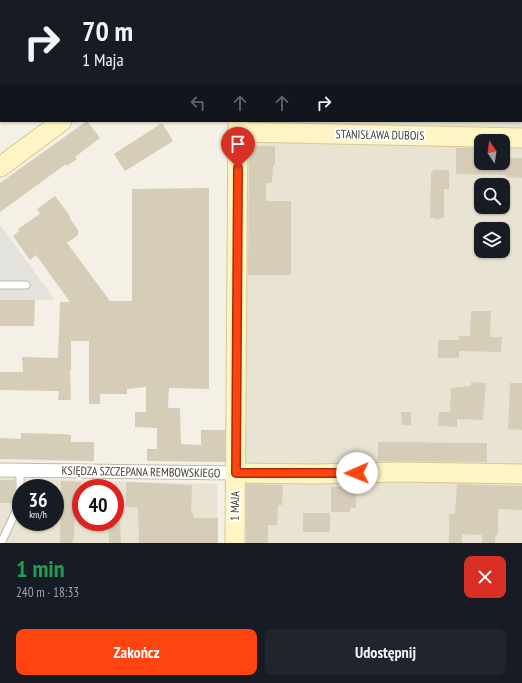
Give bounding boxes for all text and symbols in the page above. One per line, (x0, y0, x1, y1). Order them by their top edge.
text: 70 m (82, 12, 133, 49)
icon: right (16, 16, 68, 68)
text: 1 Maja (82, 48, 124, 71)
icon: left (187, 92, 209, 114)
icon: ahead (229, 92, 251, 114)
icon: ahead (271, 92, 293, 114)
icon: right (313, 92, 335, 114)
street label: STANISŁAWA DUBOIS (336, 126, 424, 143)
pin (221, 127, 255, 168)
icon: arrive (227, 133, 249, 155)
north arrow (474, 134, 510, 170)
map controls (474, 134, 510, 258)
button: search (474, 178, 510, 214)
button: layers (474, 222, 510, 258)
position arrow (336, 452, 378, 494)
street label: KSIĘDZA SZCZEPANA REMBOWSKIEGO (62, 463, 221, 480)
speed limit sign: 40 (72, 479, 124, 531)
text: 36 (28, 487, 48, 513)
street label: 1 MAJA (227, 491, 242, 521)
text: km/h (29, 508, 47, 521)
text: 1 min (16, 553, 64, 584)
button: close (464, 556, 506, 598)
text: 240 m · 18:33 (16, 584, 79, 601)
button: Zakończ (16, 629, 257, 675)
button: Udostępnij (265, 629, 506, 675)

